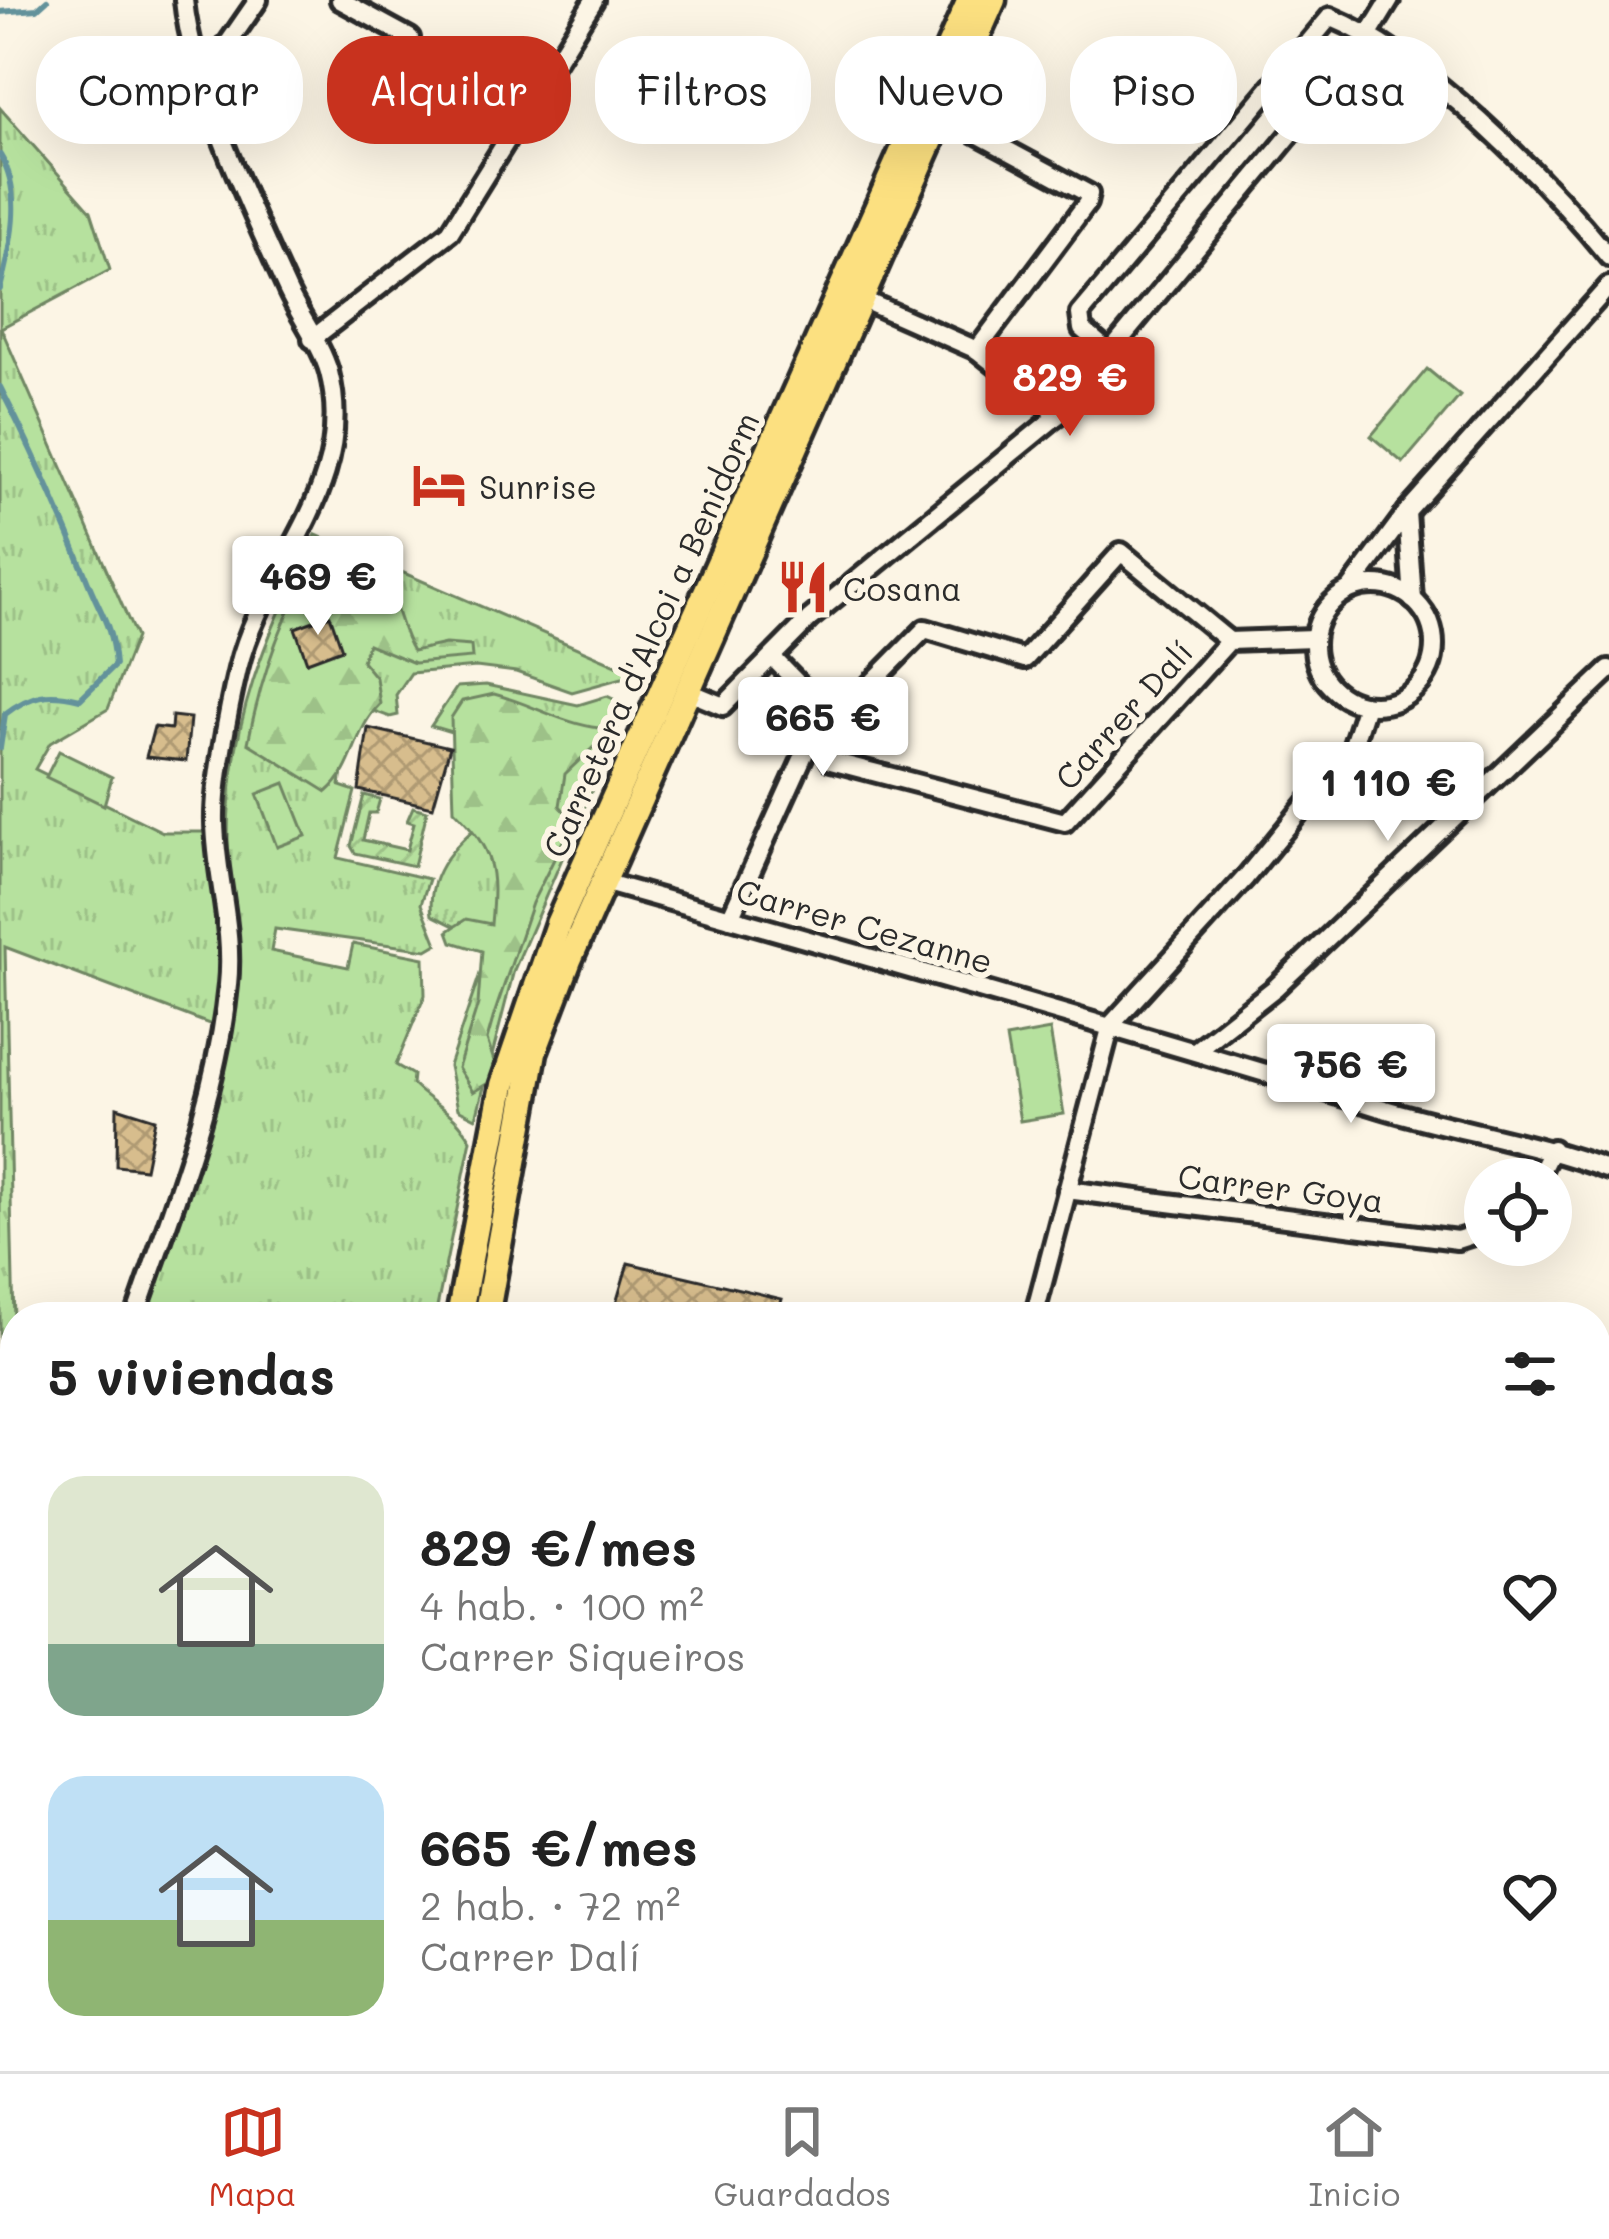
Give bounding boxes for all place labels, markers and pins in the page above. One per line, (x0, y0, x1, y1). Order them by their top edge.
pin: 829 € (986, 337, 1154, 439)
hotel icon: Sunrise (410, 456, 468, 514)
place label: Sunrise (479, 464, 597, 507)
pin: 469 € (234, 536, 402, 638)
restaurant icon: Cosana (774, 558, 832, 616)
place label: Cosana (843, 566, 962, 609)
pin: 665 € (739, 677, 907, 779)
pin: 1 110 € (1277, 742, 1499, 844)
pin: 756 € (1267, 1024, 1435, 1126)

